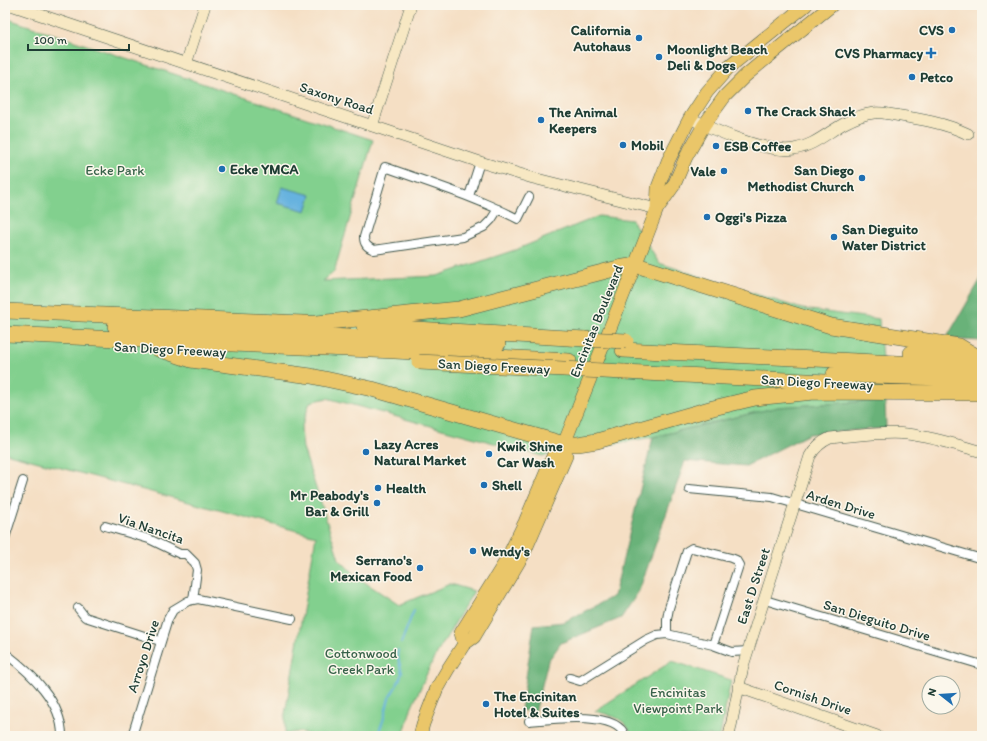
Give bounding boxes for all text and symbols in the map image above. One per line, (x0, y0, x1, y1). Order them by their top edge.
place label: California Autohaus (571, 22, 631, 55)
place label: CVS (919, 22, 944, 39)
marker: CVS (947, 25, 957, 35)
scale bar (28, 26, 129, 52)
text: 100 m (34, 33, 67, 47)
marker: California Autohaus (634, 33, 644, 43)
place label: Moonlight Beach Deli & Dogs (667, 41, 768, 74)
place label: CVS Pharmacy (835, 45, 923, 62)
marker: CVS Pharmacy (926, 48, 936, 58)
marker: Moonlight Beach Deli & Dogs (654, 52, 664, 62)
place label: Petco (920, 69, 953, 86)
marker: Petco (907, 72, 917, 82)
street label: Saxony Road (298, 78, 376, 119)
place label: The Crack Shack (755, 103, 856, 120)
place label: The Animal Keepers (548, 104, 618, 137)
marker: The Crack Shack (743, 106, 753, 116)
marker: The Animal Keepers (536, 115, 546, 125)
place label: Mobil (631, 137, 665, 154)
place label: ESB Coffee (724, 138, 792, 155)
marker: Mobil (618, 140, 628, 150)
marker: ESB Coffee (711, 141, 721, 151)
place label: Ecke YMCA (230, 161, 300, 178)
park label: Ecke Park (86, 162, 145, 179)
place label: San Diego Methodist Church (747, 162, 855, 195)
place label: Vale (690, 163, 716, 180)
marker: Ecke YMCA (217, 164, 227, 174)
marker: Vale (719, 166, 729, 176)
marker: San Diego Methodist Church (857, 173, 867, 183)
place label: Oggi's Pizza (715, 209, 788, 226)
marker: Oggi's Pizza (702, 212, 712, 222)
place label: San Dieguito Water District (842, 221, 926, 254)
marker: San Dieguito Water District (829, 232, 839, 242)
street label: Encinitas Boulevard (566, 262, 627, 380)
street label: San Diego Freeway (113, 338, 227, 361)
street label: San Diego Freeway (437, 355, 551, 378)
street label: San Diego Freeway (760, 371, 874, 394)
place label: Lazy Acres Natural Market (374, 436, 467, 469)
place label: Kwik Shine Car Wash (497, 438, 563, 471)
marker: Lazy Acres Natural Market (361, 447, 371, 457)
marker: Kwik Shine Car Wash (484, 449, 494, 459)
place label: Shell (492, 477, 523, 494)
place label: Health (386, 480, 426, 497)
marker: Shell (479, 480, 489, 490)
marker: Health (373, 483, 383, 493)
street label: Arden Drive (804, 486, 878, 523)
place label: Mr Peabody's Bar & Grill (290, 487, 370, 520)
marker: Mr Peabody's Bar & Grill (372, 498, 382, 508)
street label: Via Nancita (116, 509, 186, 548)
place label: Wendy's (481, 543, 530, 560)
marker: Wendy's (468, 546, 478, 556)
street label: East D Street (733, 546, 774, 626)
place label: Serrano's Mexican Food (330, 552, 412, 585)
marker: Serrano's Mexican Food (415, 563, 425, 573)
street label: San Dieguito Drive (821, 596, 933, 645)
street label: Arroyo Drive (124, 617, 163, 695)
park label: Cottonwood Creek Park (325, 645, 398, 678)
north arrow (921, 675, 961, 715)
street label: Cornish Drive (772, 676, 854, 719)
park label: Encinitas Viewpoint Park (633, 684, 723, 717)
text: N (925, 687, 939, 698)
place label: The Encinitan Hotel & Suites (493, 688, 579, 721)
marker: The Encinitan Hotel & Suites (481, 699, 491, 709)

